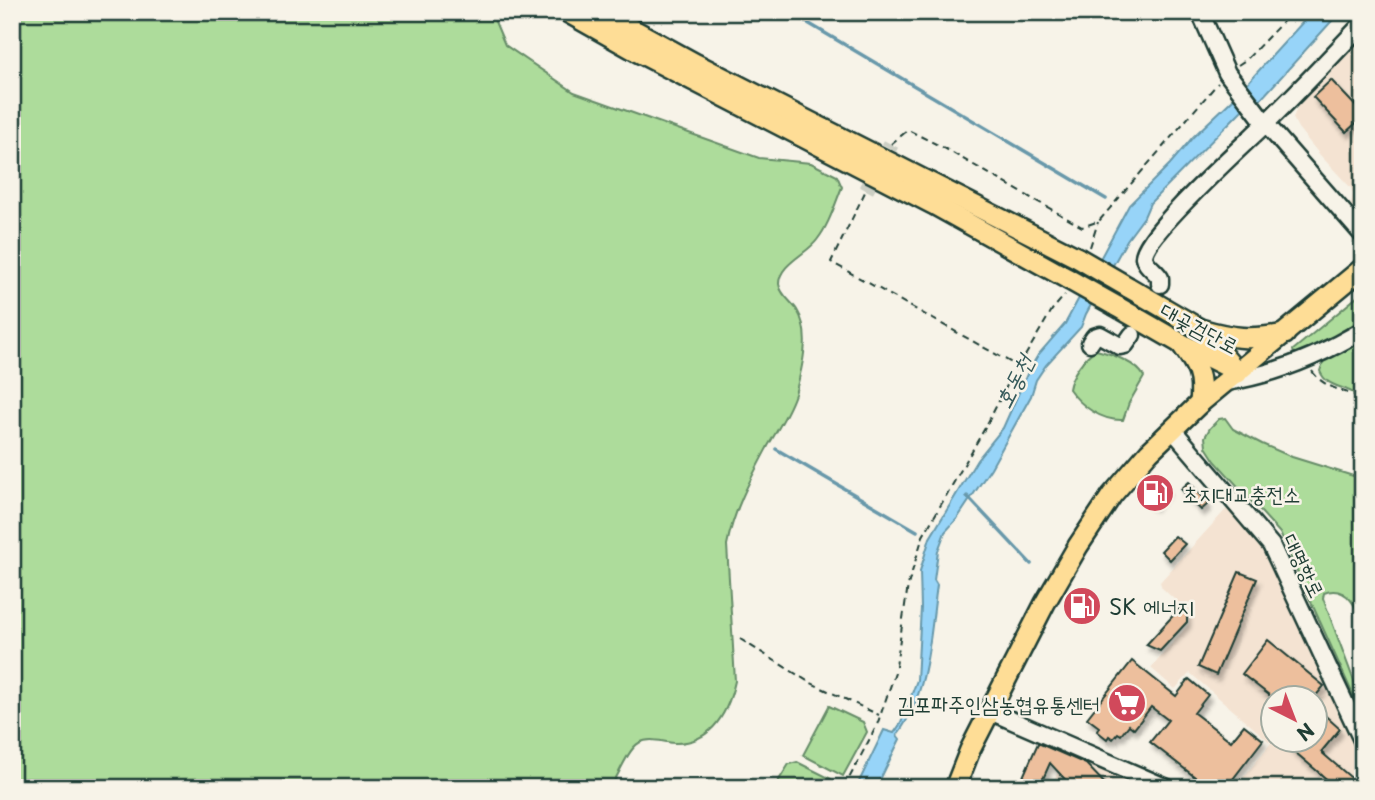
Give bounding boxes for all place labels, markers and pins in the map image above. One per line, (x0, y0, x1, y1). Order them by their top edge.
fuel station icon: 초지대교충전소 (1134, 472, 1176, 514)
place label: 초지대교충전소 (1182, 477, 1300, 509)
fuel station icon: SK 에너지 (1061, 585, 1103, 627)
place label: SK 에너지 (1109, 590, 1194, 622)
supermarket icon: 김포파주인삼농협유통센터 (1106, 682, 1148, 724)
place label: 김포파주인삼농협유통센터 (897, 687, 1100, 719)

